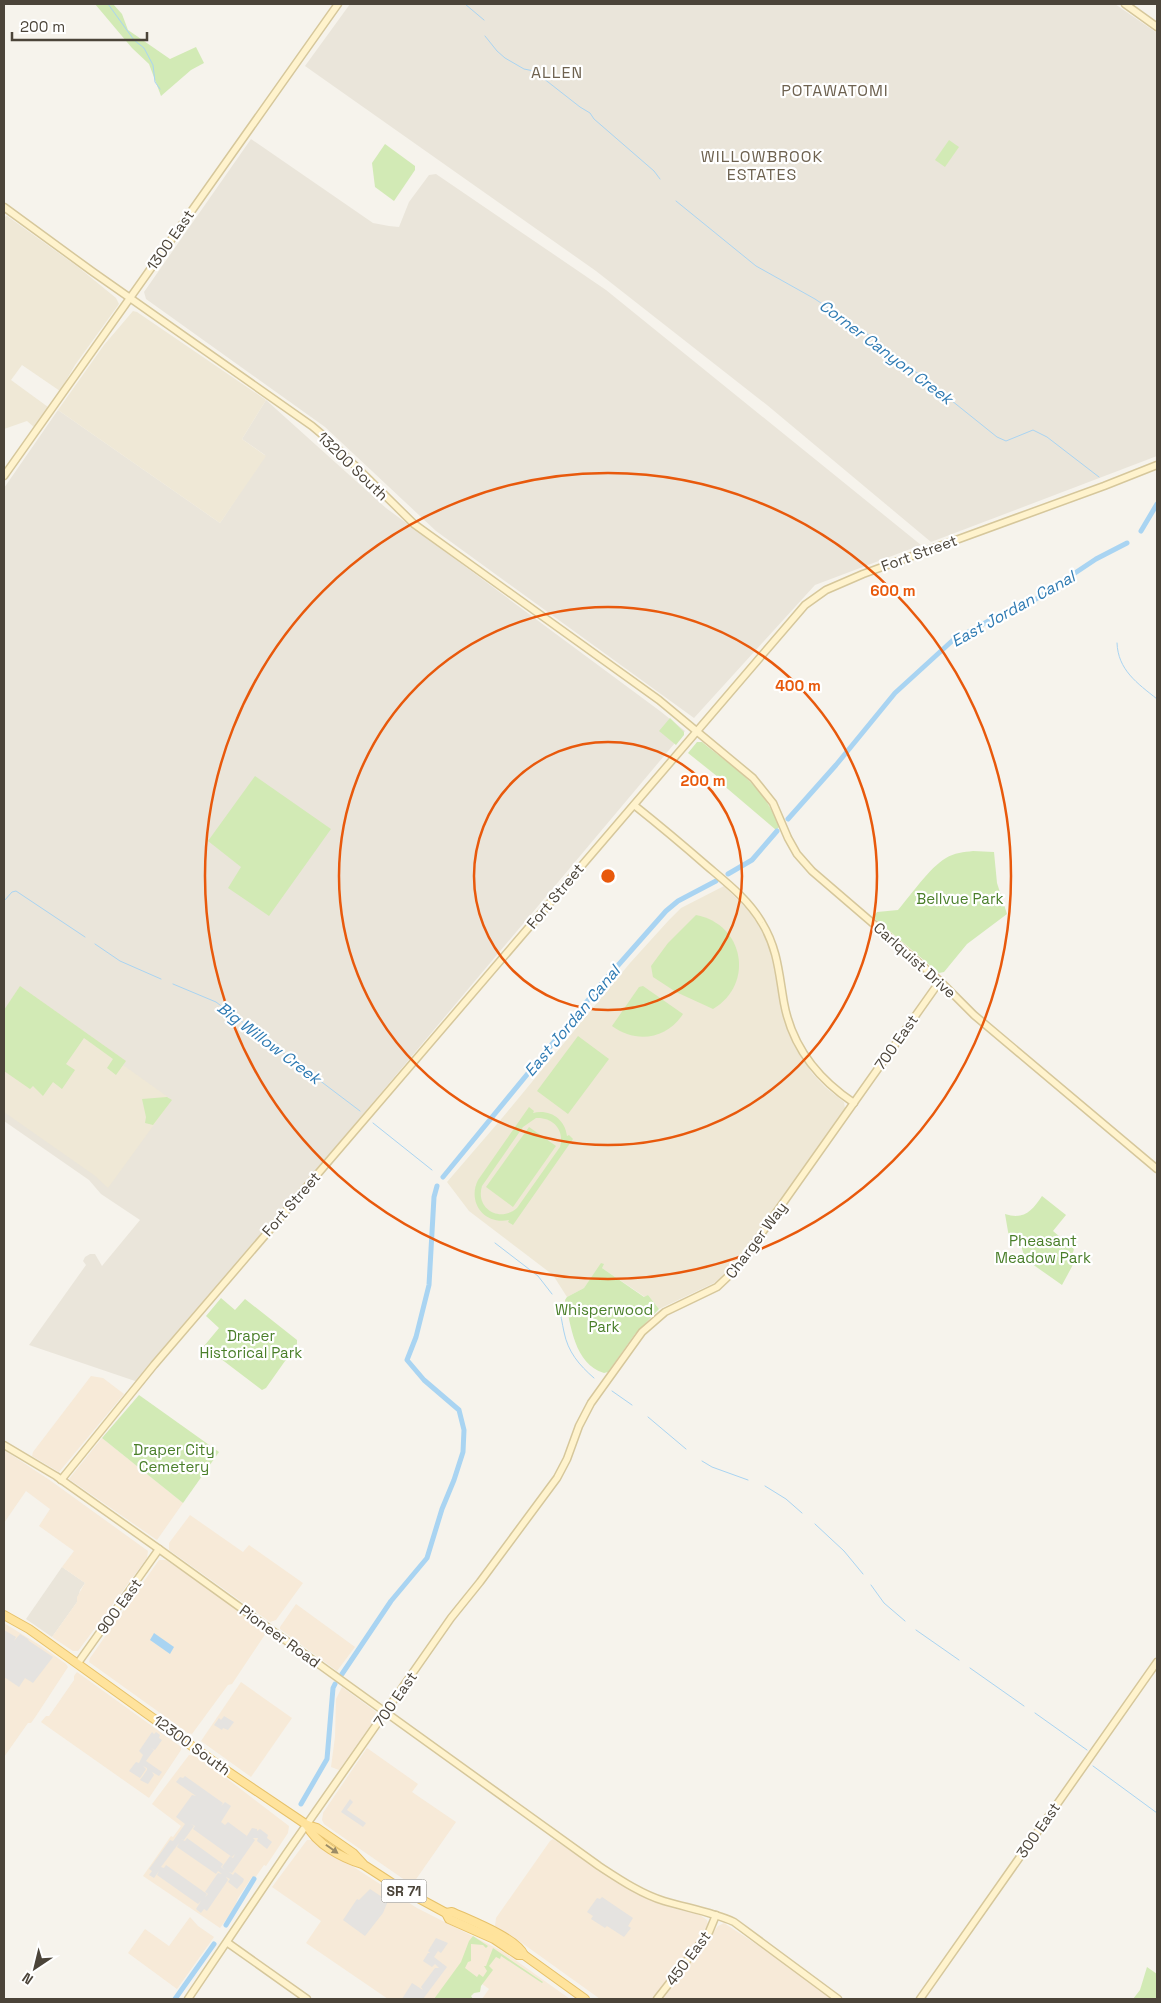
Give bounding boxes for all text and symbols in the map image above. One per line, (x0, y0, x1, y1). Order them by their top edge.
scale bar (12, 10, 148, 42)
text: 200 m (20, 17, 65, 36)
district label: ALLEN (531, 62, 583, 83)
district label: POTAWATOMI (781, 80, 889, 101)
district label: WILLOWBROOK ESTATES (701, 146, 823, 185)
street label: 1300 East (142, 206, 198, 274)
water label: Corner Canyon Creek (815, 295, 959, 411)
street label: 13200 South (314, 427, 392, 505)
street label: Fort Street (878, 530, 960, 576)
water label: East Jordan Canal (947, 565, 1080, 652)
text: 600 m (870, 581, 916, 600)
text: 400 m (775, 676, 821, 695)
text: 200 m (681, 771, 725, 790)
street label: Fort Street (522, 859, 588, 933)
centre of rings (599, 867, 617, 885)
park label: Bellvue Park (916, 889, 1004, 908)
street label: Carlquist Drive (870, 918, 960, 1002)
water label: East Jordan Canal (519, 960, 626, 1081)
water label: Big Willow Creek (213, 997, 327, 1090)
street label: 700 East (870, 1011, 922, 1073)
street label: Fort Street (258, 1168, 324, 1240)
street label: Charger Way (721, 1198, 791, 1282)
park label: Pheasant Meadow Park (995, 1231, 1091, 1267)
park label: Whisperwood Park (555, 1300, 653, 1336)
park label: Draper Historical Park (200, 1326, 302, 1362)
park label: Draper City Cemetery (133, 1440, 215, 1476)
street label: 900 East (93, 1574, 146, 1637)
street label: Pioneer Road (236, 1600, 324, 1672)
street label: 700 East (369, 1668, 421, 1730)
street label: 12300 South (150, 1711, 234, 1779)
street label: 300 East (1012, 1798, 1064, 1862)
one-way arrow (326, 1844, 339, 1854)
road number: SR 71 (382, 1880, 426, 1902)
street label: 450 East (661, 1927, 715, 1989)
north arrow (10, 1943, 60, 1993)
text: N (19, 1969, 37, 1989)

